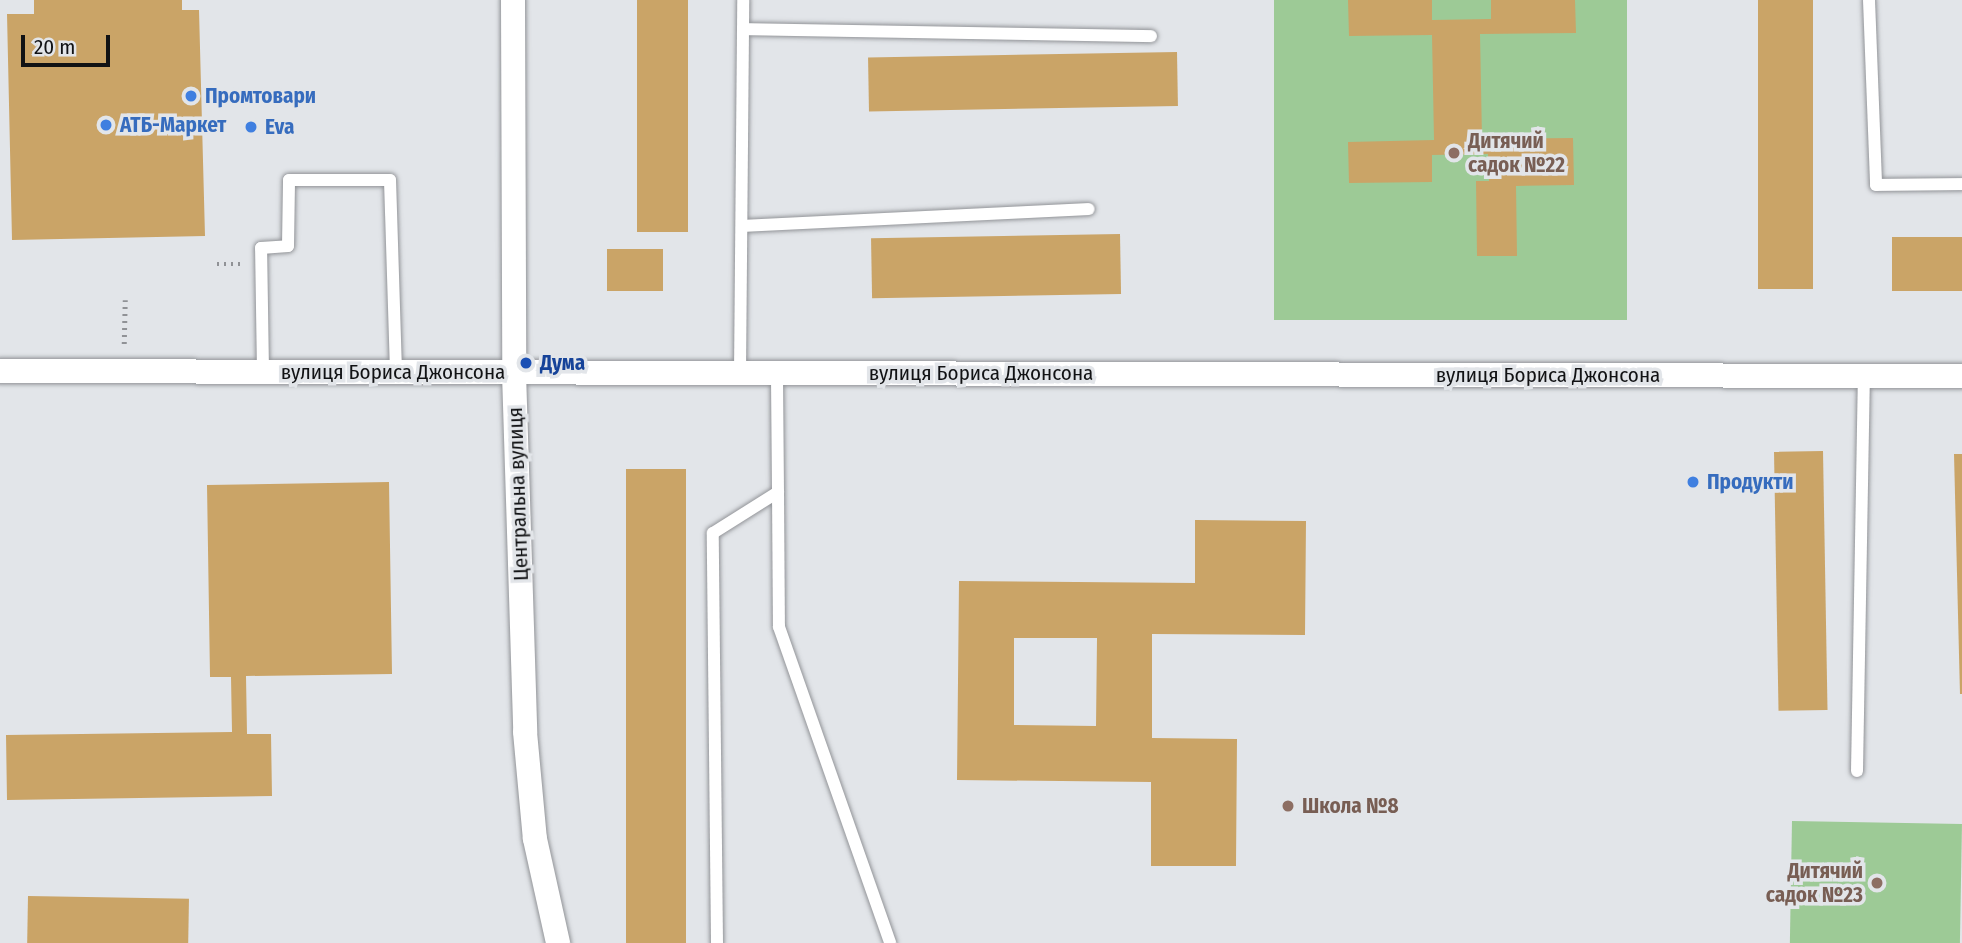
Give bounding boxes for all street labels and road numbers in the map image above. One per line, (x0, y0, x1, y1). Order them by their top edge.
street label: вулиця Бориса Джонсона (281, 359, 505, 385)
street label: вулиця Бориса Джонсона (869, 360, 1093, 386)
street label: вулиця Бориса Джонсона (1436, 362, 1660, 388)
street label: Центральна вулиця (502, 407, 534, 581)

